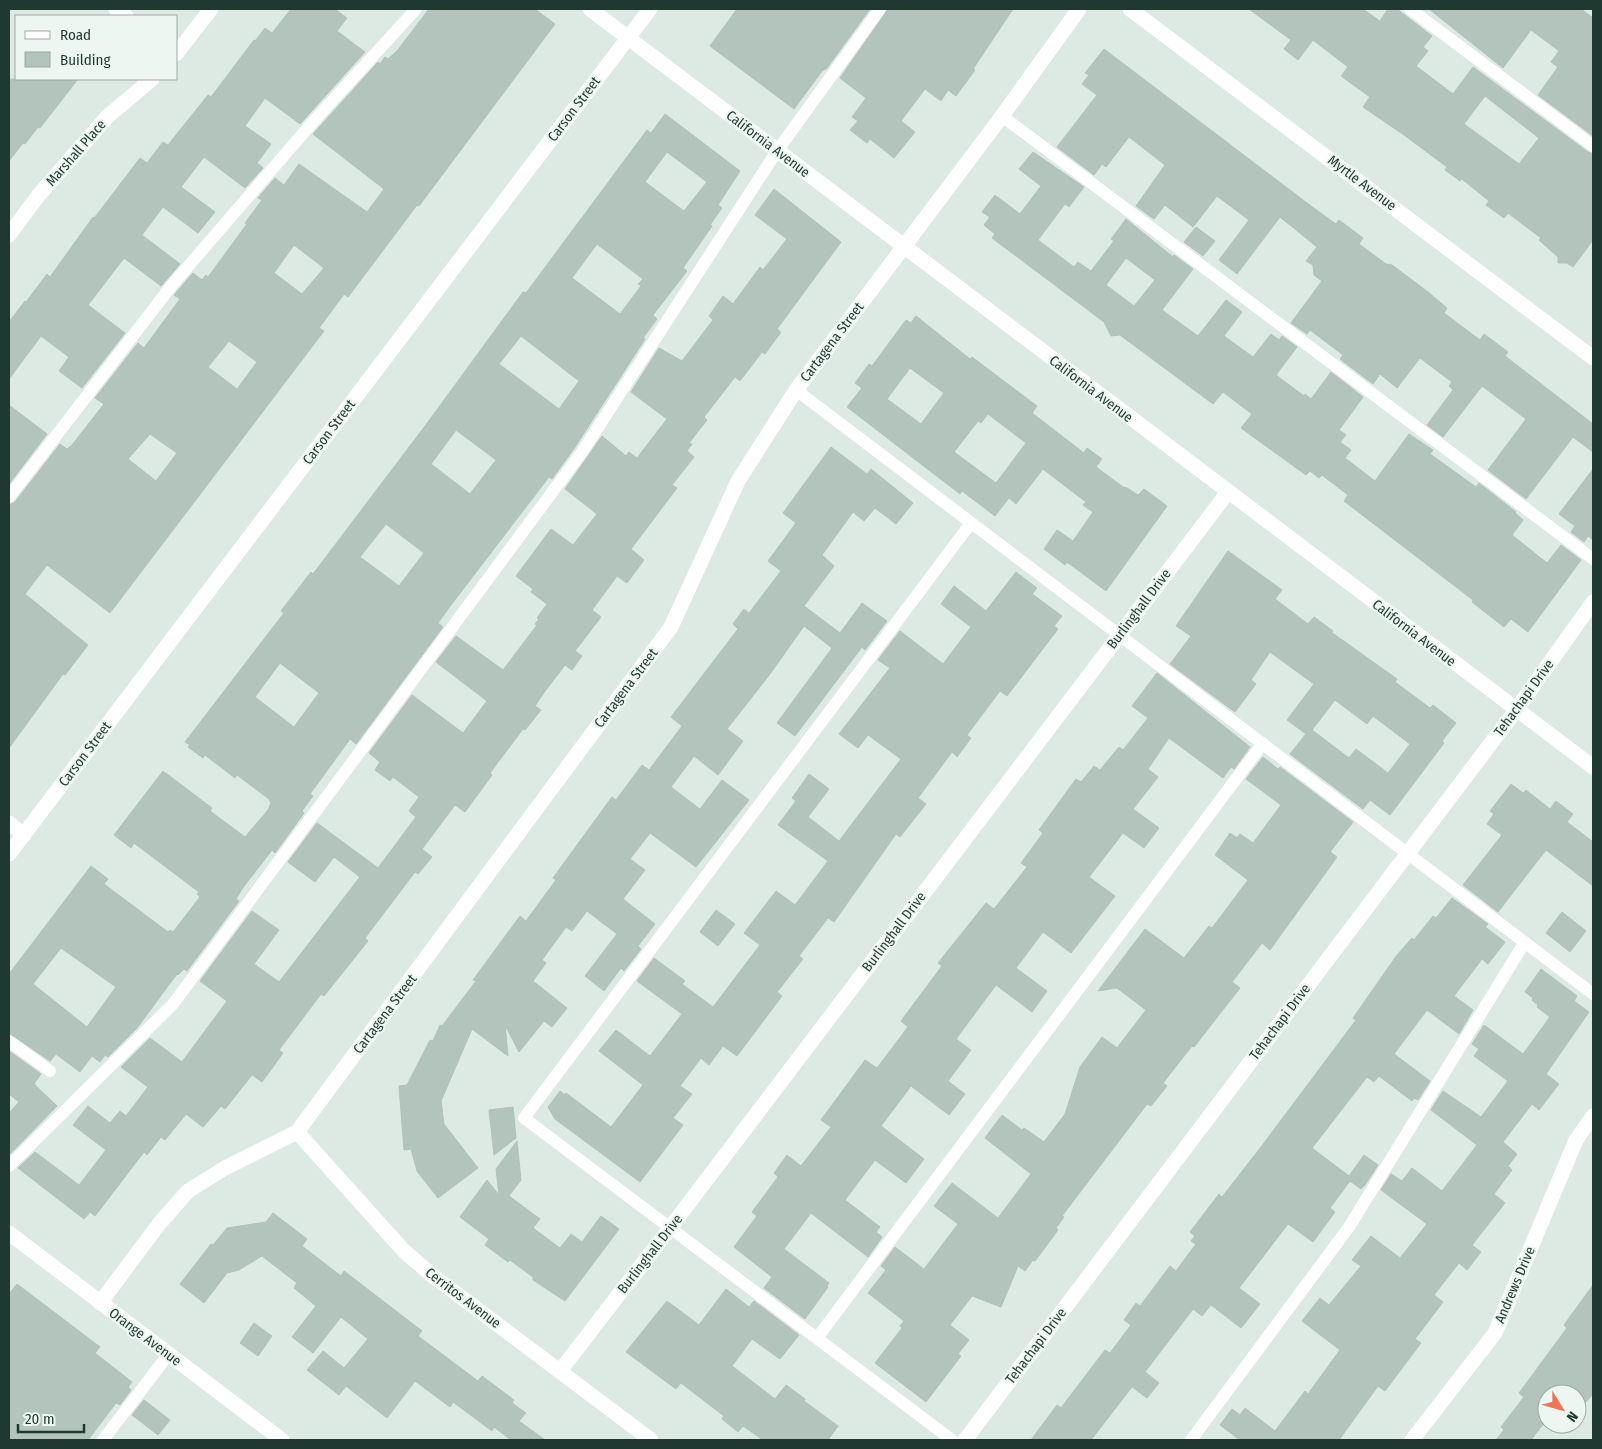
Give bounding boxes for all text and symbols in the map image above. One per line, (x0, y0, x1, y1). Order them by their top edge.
legend (15, 15, 178, 80)
text: Road (60, 26, 91, 44)
text: Building (60, 51, 111, 69)
street label: Carson Street (544, 73, 604, 145)
street label: California Avenue (723, 107, 813, 181)
street label: Marshall Place (42, 116, 110, 190)
street label: Myrtle Avenue (1324, 152, 1400, 214)
street label: Cartagena Street (797, 299, 868, 385)
street label: California Avenue (1046, 352, 1136, 426)
street label: Carson Street (299, 396, 359, 468)
street label: Burlinghall Drive (1103, 566, 1175, 652)
street label: California Avenue (1369, 596, 1459, 670)
street label: Cartagena Street (591, 645, 662, 731)
street label: Tehachapi Drive (1490, 656, 1558, 740)
street label: Carson Street (55, 718, 115, 790)
street label: Burlinghall Drive (858, 889, 930, 975)
street label: Cartagena Street (350, 971, 421, 1057)
street label: Tehachapi Drive (1246, 980, 1314, 1063)
street label: Burlinghall Drive (614, 1211, 686, 1297)
street label: Andrews Drive (1491, 1244, 1539, 1326)
street label: Cerritos Avenue (422, 1264, 504, 1332)
street label: Orange Avenue (105, 1304, 185, 1370)
street label: Tehachapi Drive (1002, 1304, 1070, 1387)
north arrow (1537, 1384, 1587, 1434)
scale bar (18, 1402, 84, 1434)
text: N (1563, 1408, 1581, 1425)
text: 20 m (25, 1410, 55, 1428)

